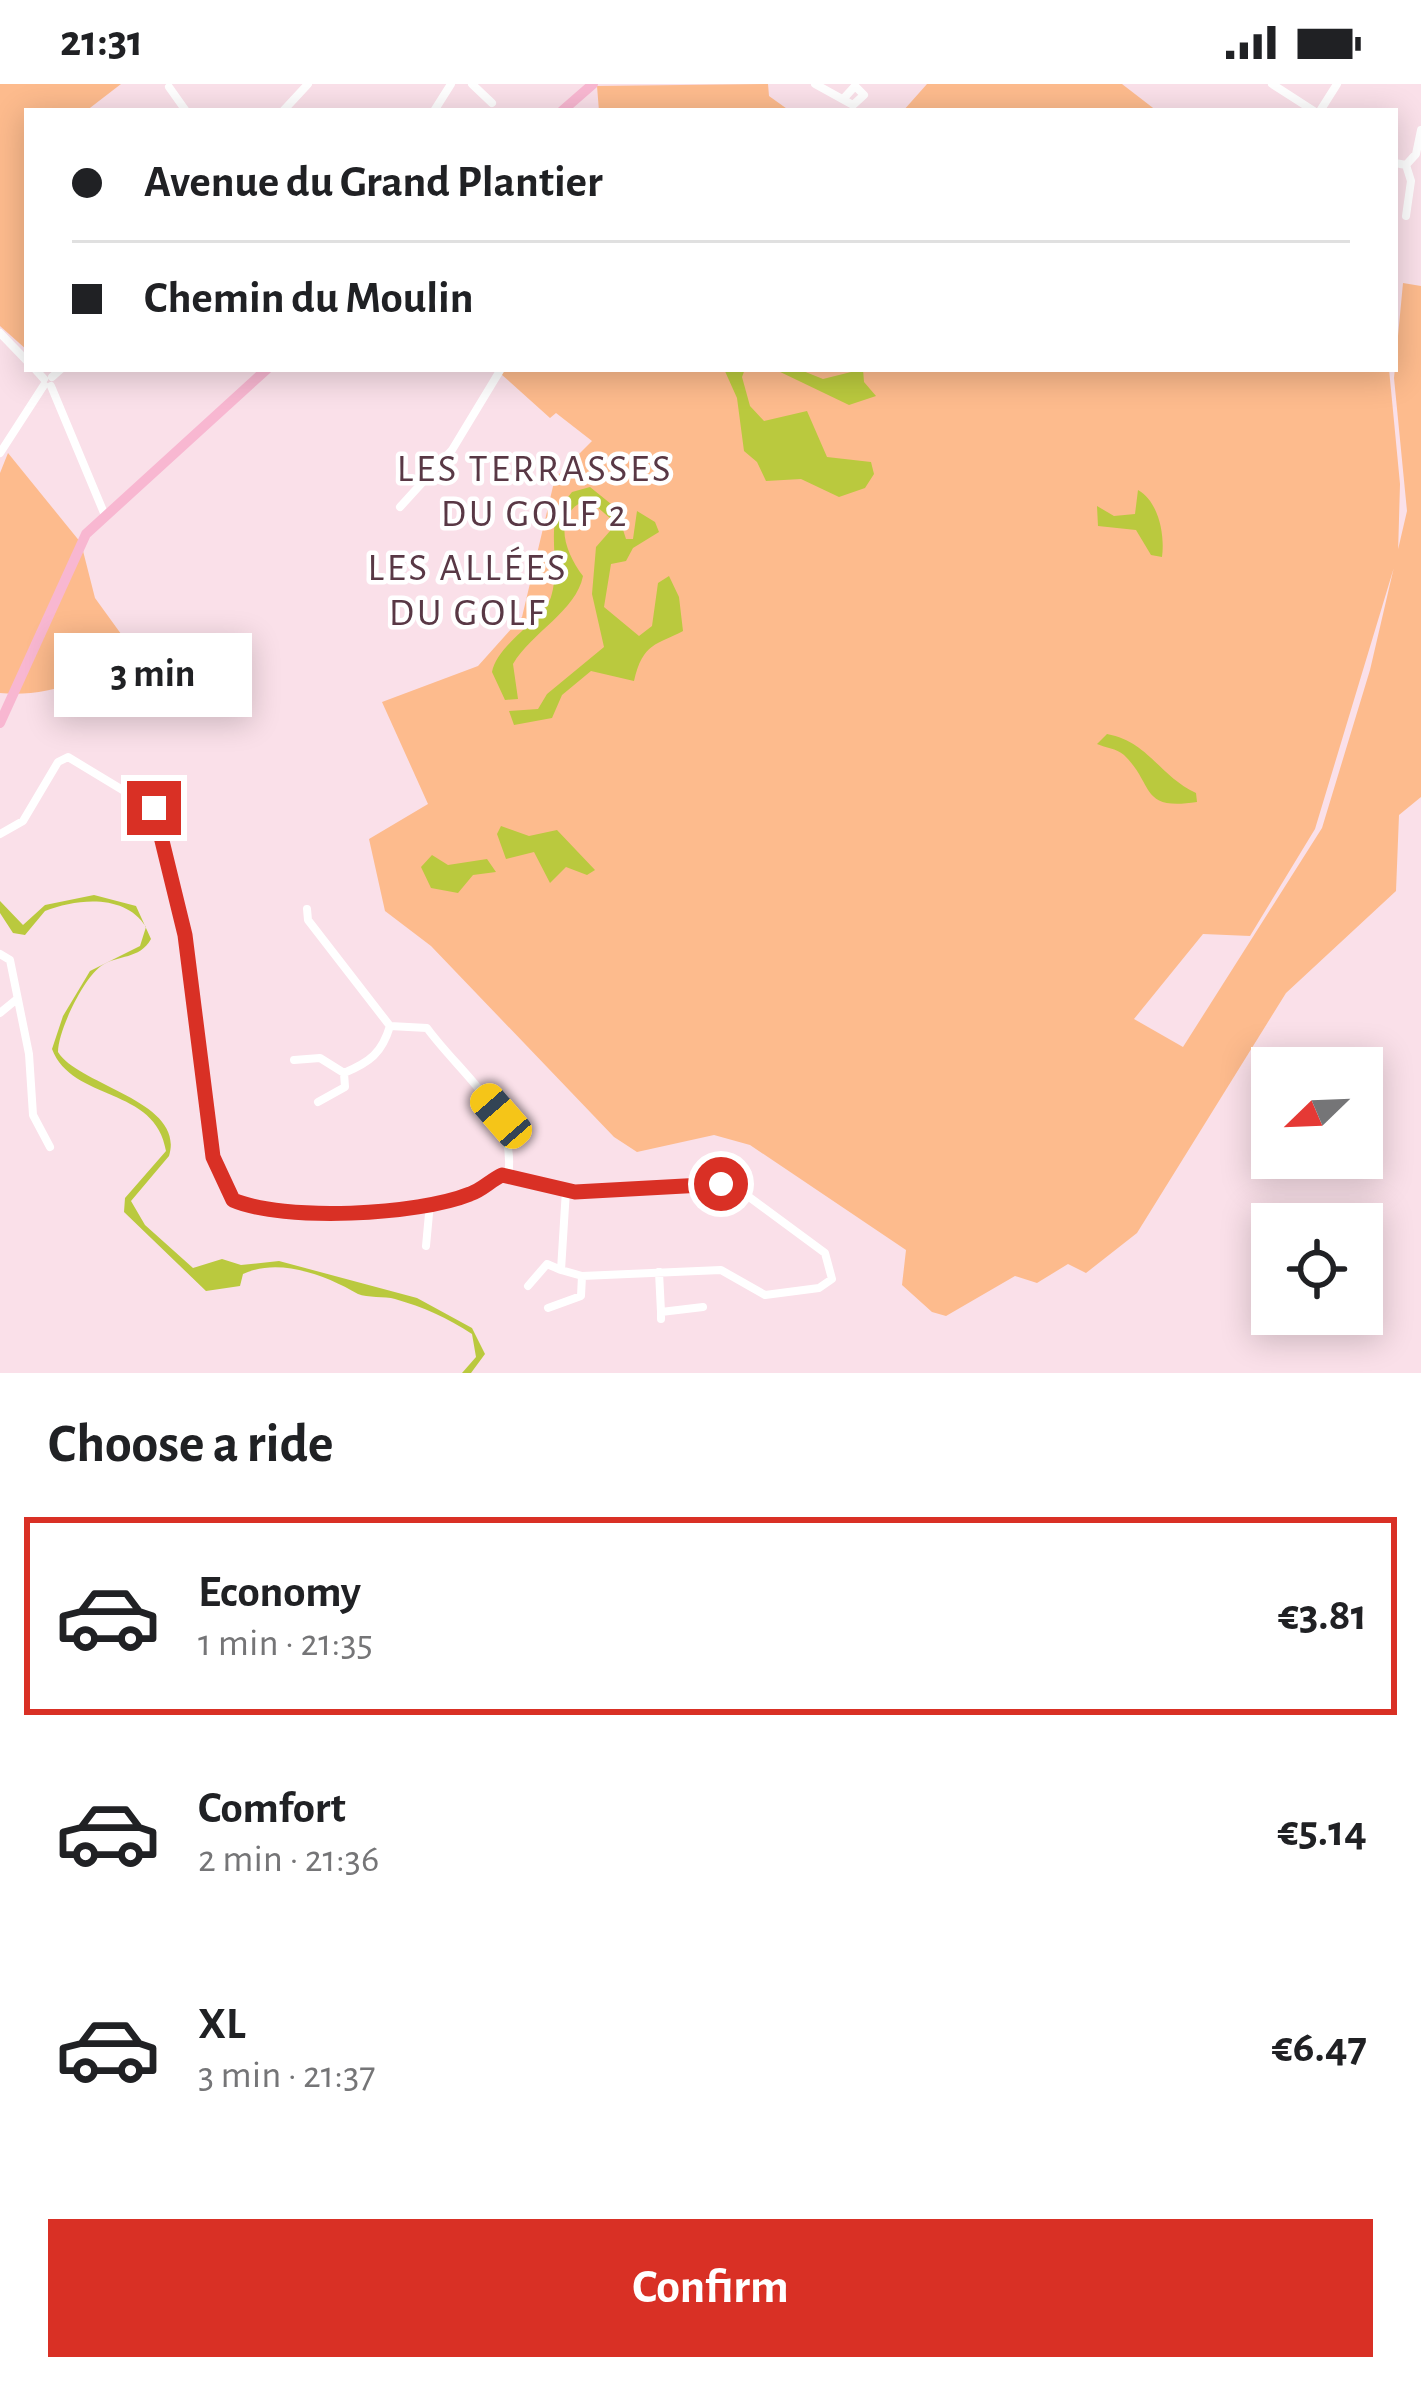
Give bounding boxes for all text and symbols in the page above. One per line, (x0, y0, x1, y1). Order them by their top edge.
text: 21:31 (60, 19, 143, 64)
text: Avenue du Grand Plantier (144, 160, 603, 205)
text: Chemin du Moulin (144, 276, 474, 321)
district label: LES TERRASSES DU GOLF 2 (397, 450, 673, 534)
district label: LES ALLÉES DU GOLF (368, 546, 568, 633)
callout: 3 min (55, 634, 253, 718)
text: 3 min (111, 655, 195, 694)
route end (127, 781, 181, 835)
north arrow (1251, 1047, 1383, 1179)
map controls (1251, 1047, 1383, 1335)
car (464, 1077, 538, 1155)
route start (694, 1157, 748, 1211)
button: locate (1251, 1203, 1383, 1335)
text: Choose a ride (48, 1418, 334, 1472)
icon: car (54, 1562, 162, 1670)
text: Economy (198, 1570, 361, 1615)
text: €3.81 (1278, 1593, 1367, 1638)
text: 1 min · 21:35 (198, 1624, 373, 1663)
icon: car (54, 1778, 162, 1886)
text: Comfort (198, 1786, 346, 1831)
text: €5.14 (1277, 1809, 1367, 1854)
text: 2 min · 21:36 (198, 1840, 379, 1879)
icon: car (54, 1994, 162, 2102)
text: XL (198, 2002, 246, 2047)
text: €6.47 (1272, 2025, 1367, 2070)
text: 3 min · 21:37 (198, 2056, 376, 2095)
button: Confirm (48, 2219, 1373, 2357)

